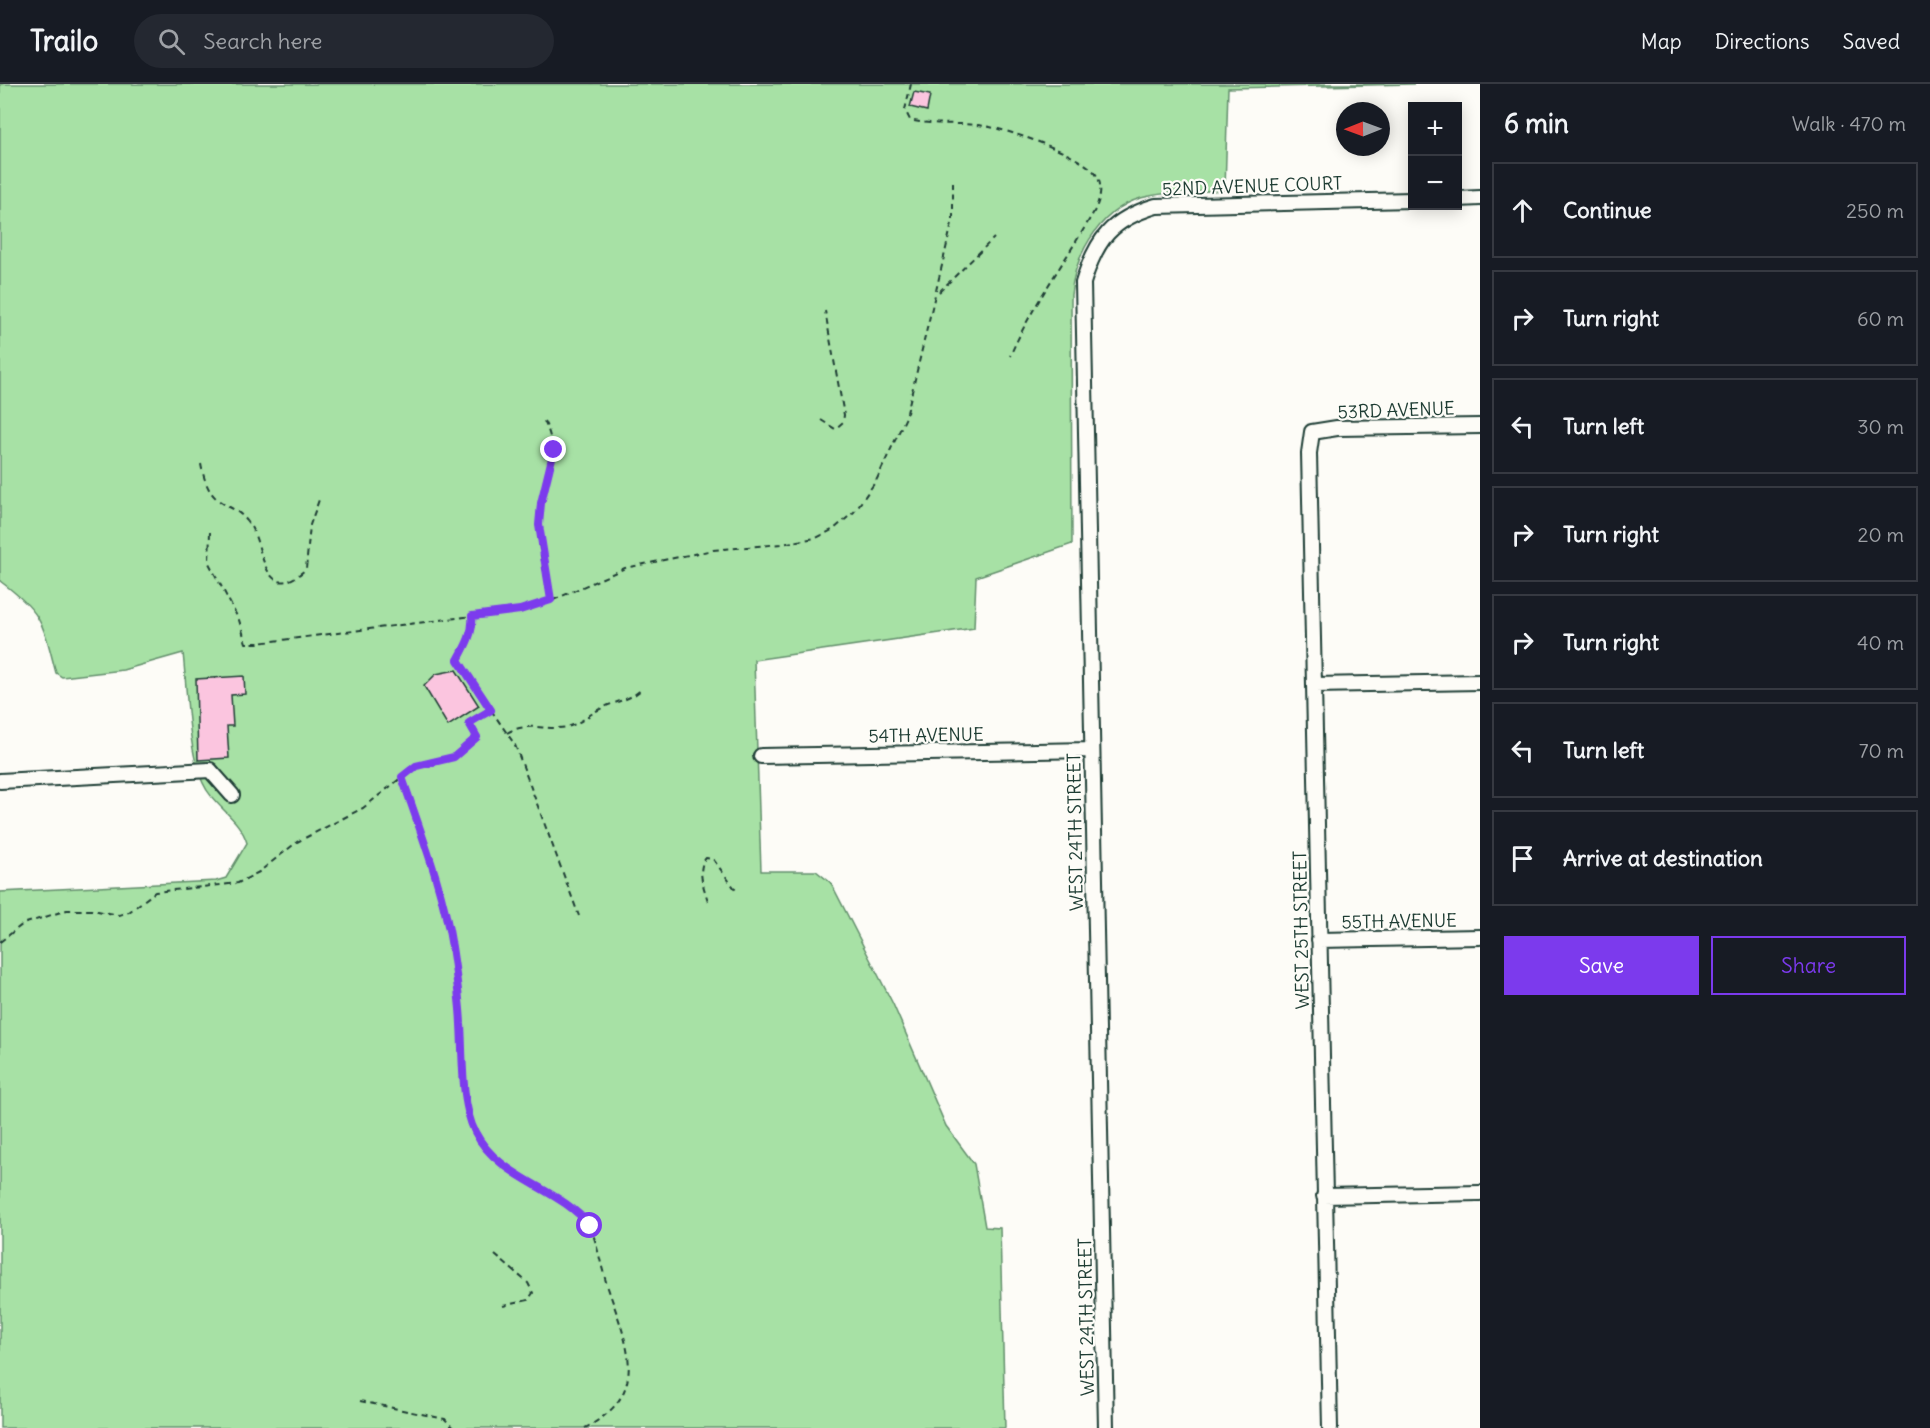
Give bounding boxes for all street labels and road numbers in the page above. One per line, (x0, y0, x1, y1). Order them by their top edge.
street label: 52ND AVENUE COURT (1161, 171, 1343, 201)
street label: 53RD AVENUE (1337, 396, 1455, 424)
street label: 54TH AVENUE (868, 722, 984, 748)
street label: WEST 24TH STREET (1062, 753, 1088, 911)
street label: WEST 25TH STREET (1288, 850, 1314, 1010)
street label: 55TH AVENUE (1341, 908, 1457, 934)
street label: WEST 24TH STREET (1073, 1238, 1099, 1396)

